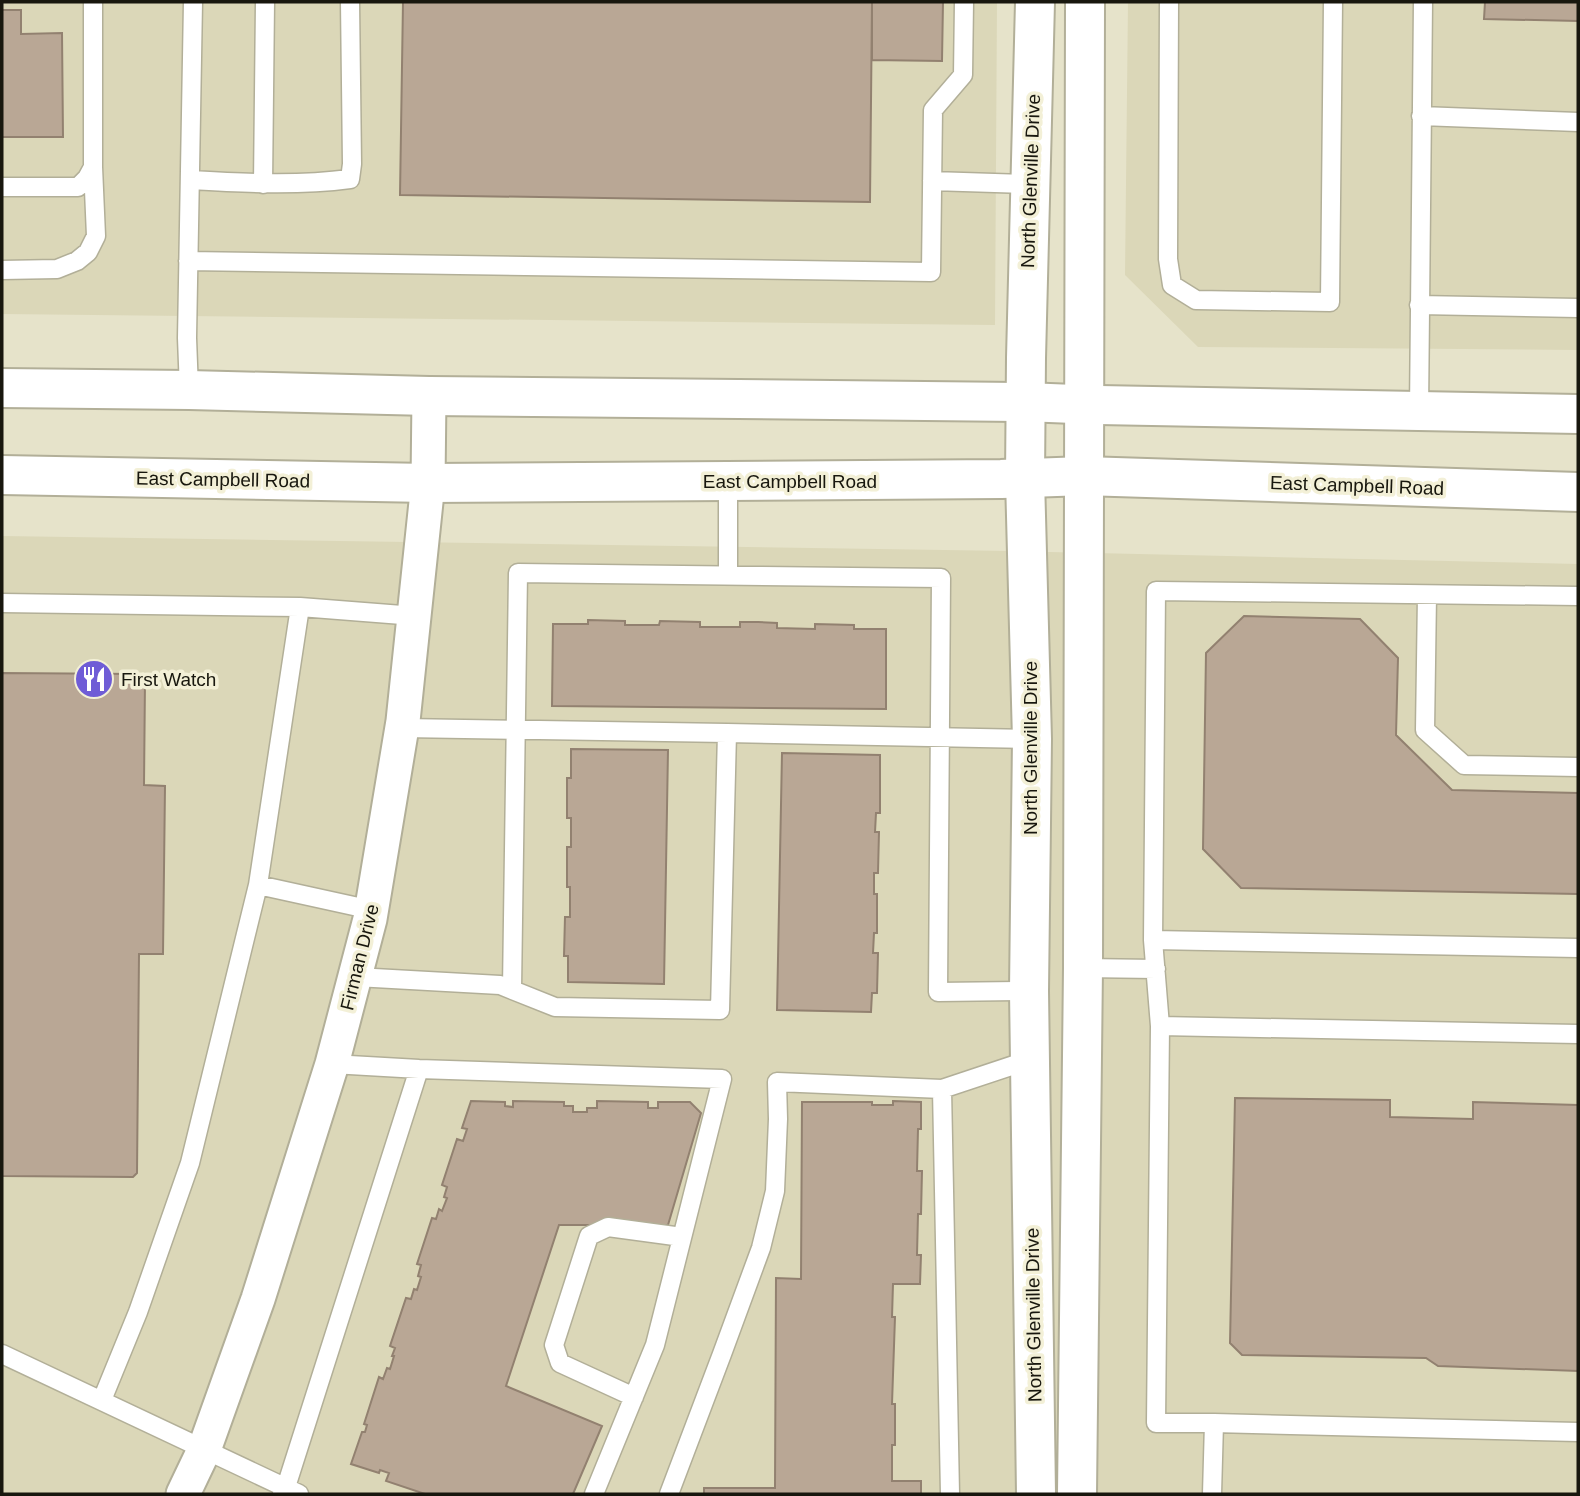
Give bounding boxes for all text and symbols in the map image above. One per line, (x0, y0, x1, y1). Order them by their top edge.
street label: North Glenville Drive (1017, 94, 1044, 268)
street label: East Campbell Road (136, 467, 310, 492)
street label: East Campbell Road (703, 471, 877, 492)
street label: East Campbell Road (1270, 472, 1444, 499)
restaurant icon: First Watch (73, 658, 115, 700)
street label: North Glenville Drive (1020, 661, 1041, 835)
place label: First Watch (121, 669, 216, 690)
street label: Firman Drive (336, 902, 383, 1012)
street label: North Glenville Drive (1021, 1228, 1046, 1402)

